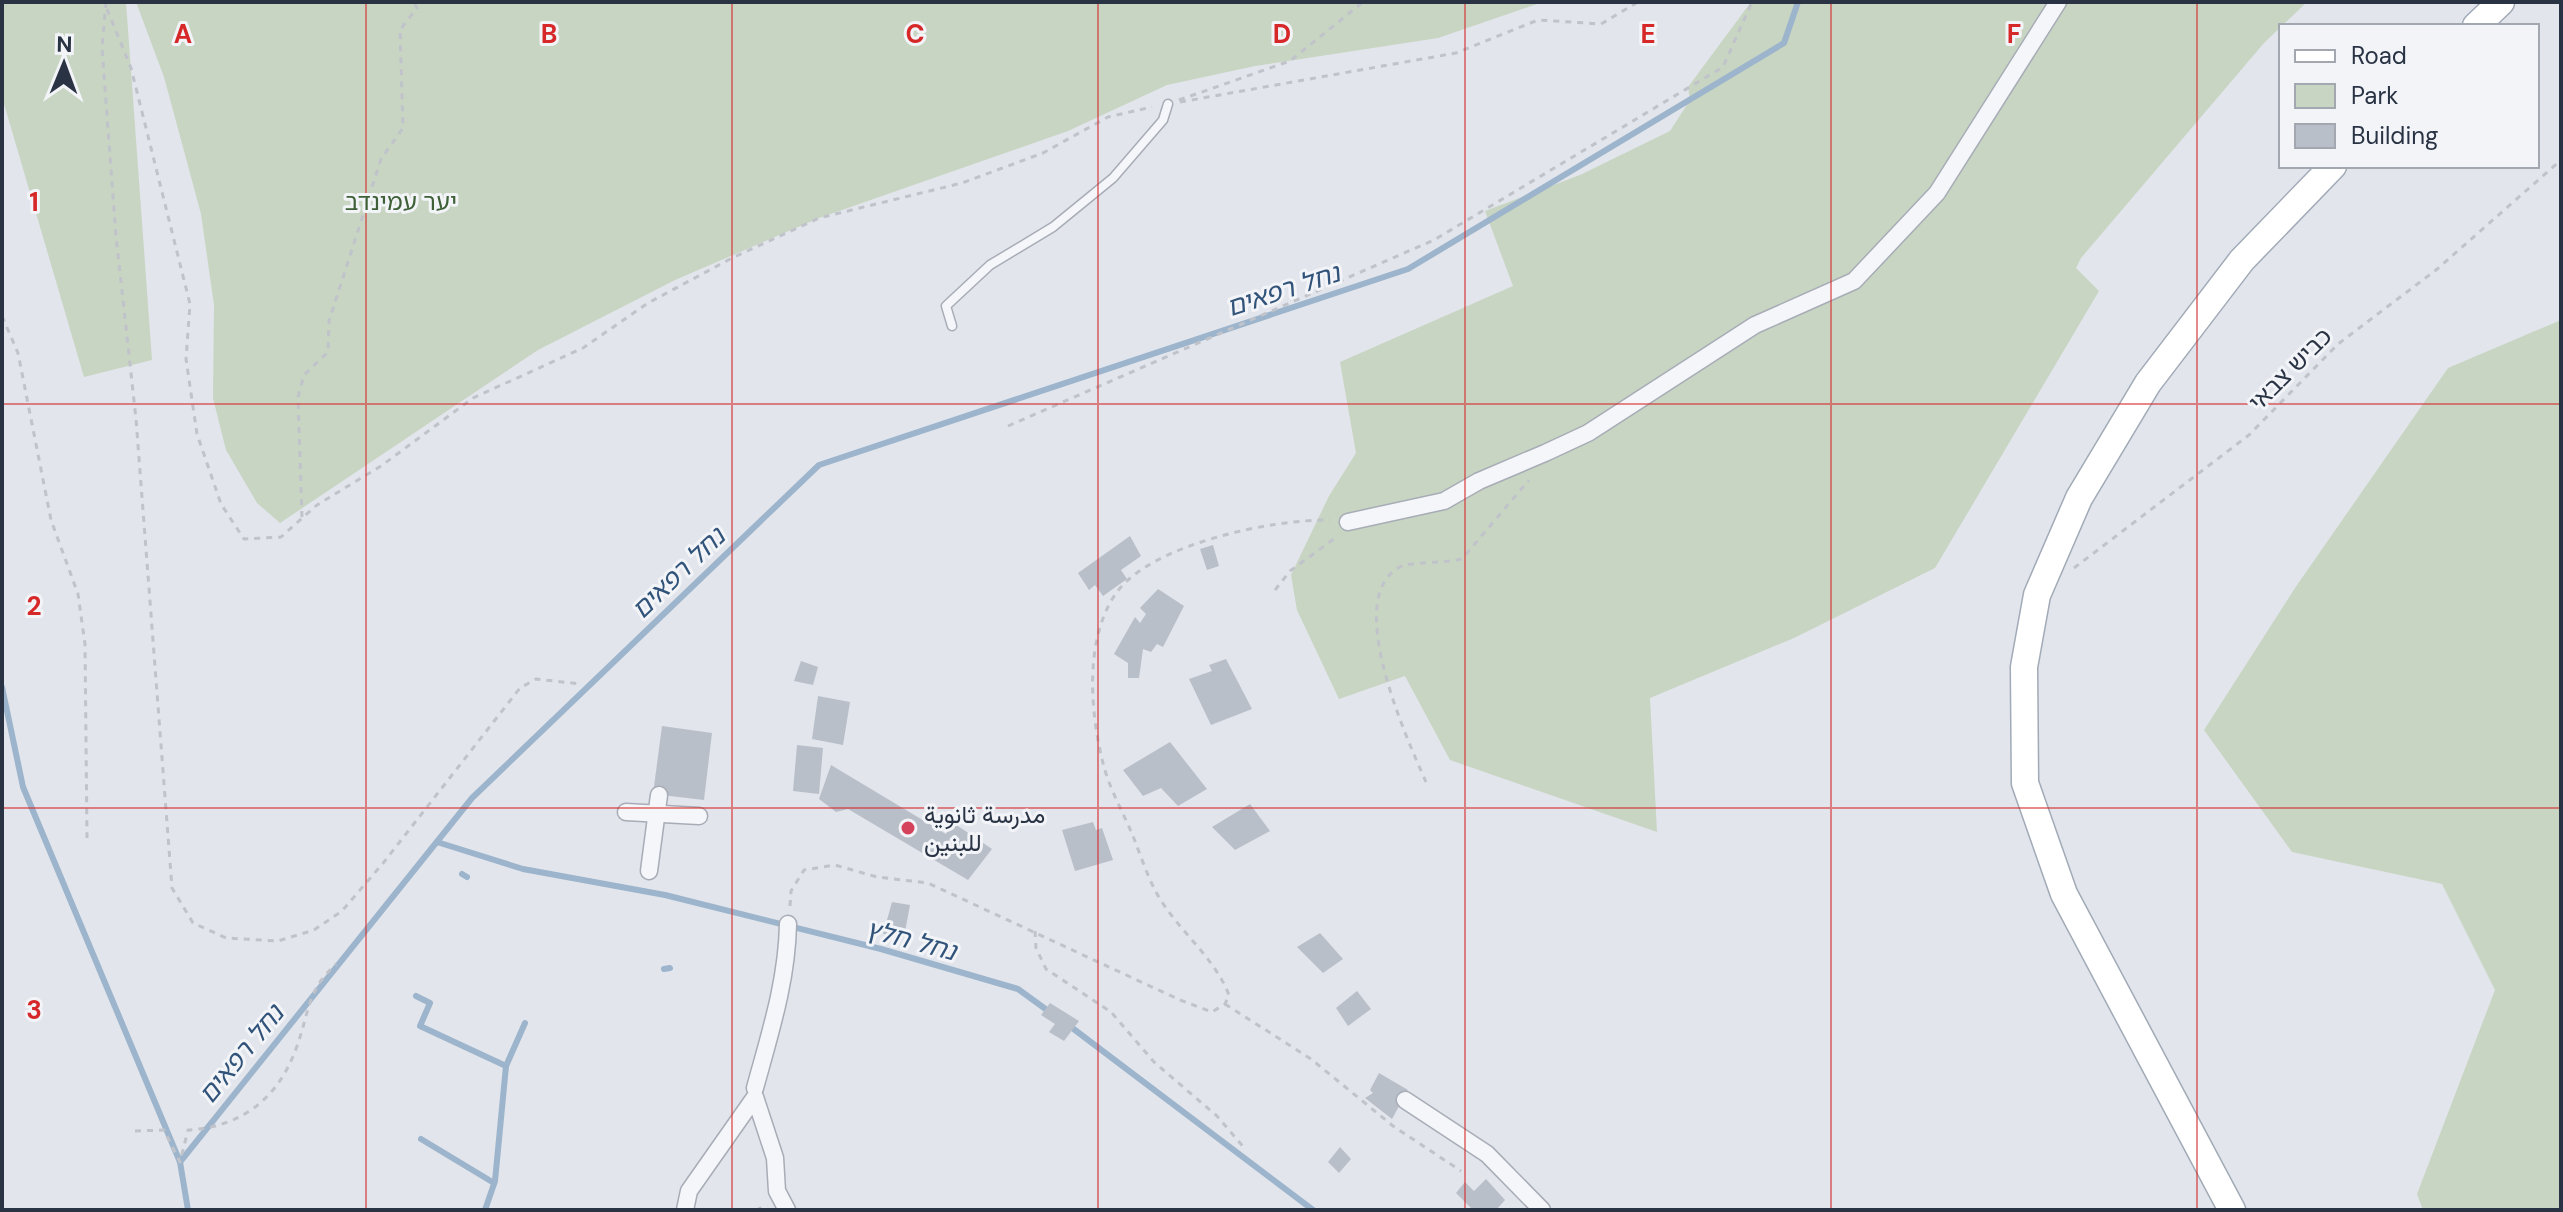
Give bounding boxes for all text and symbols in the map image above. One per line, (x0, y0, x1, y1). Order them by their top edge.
text: A (174, 17, 192, 51)
text: B (541, 17, 557, 51)
text: C (905, 17, 925, 51)
text: D (1273, 17, 1291, 51)
text: E (1640, 17, 1656, 51)
text: F (2007, 17, 2021, 51)
north arrow (24, 24, 104, 104)
legend (2279, 24, 2539, 168)
text: N (56, 30, 73, 59)
text: Road (2351, 40, 2407, 71)
text: Park (2351, 80, 2398, 111)
text: Building (2351, 120, 2438, 151)
text: 1 (29, 185, 39, 219)
park label: יער עמינדב (345, 186, 457, 217)
water label: נחל רפאים (1222, 255, 1346, 324)
street label: כביש צבאי (2242, 321, 2338, 417)
water label: נחל רפאים (624, 518, 734, 626)
text: 2 (26, 589, 42, 623)
place label: مدرسة ثانوية للبنين (924, 799, 1045, 858)
marker: مدرسة ثانوية للبنين (899, 819, 917, 837)
water label: נחל חלץ (862, 912, 962, 969)
text: 3 (26, 993, 42, 1027)
water label: נחל רפאים (191, 996, 293, 1110)

